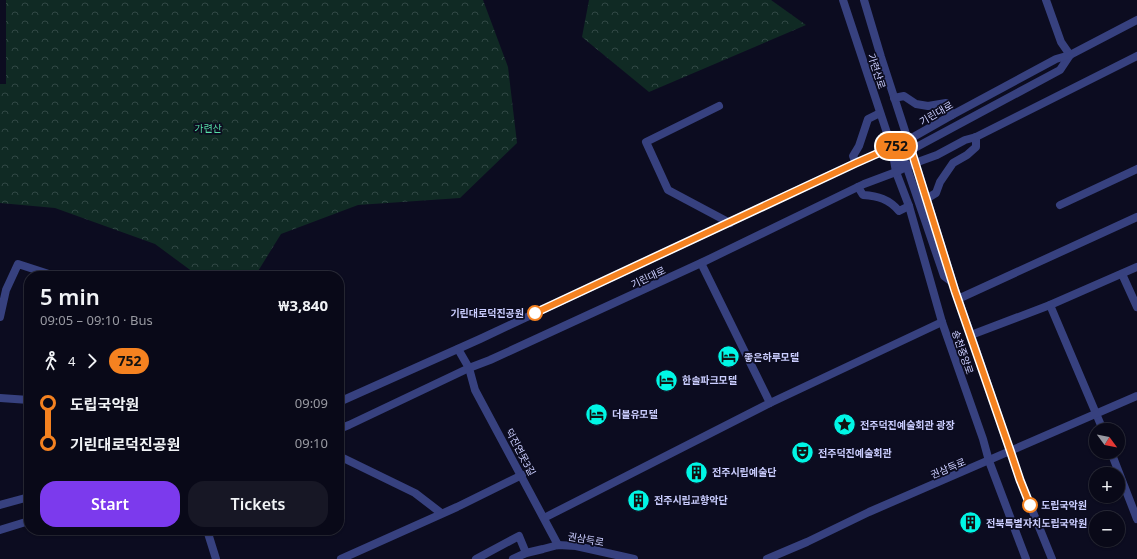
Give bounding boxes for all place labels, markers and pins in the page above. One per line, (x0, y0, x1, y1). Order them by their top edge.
marker: 기린대로덕진공원 (527, 305, 543, 321)
place label: 기린대로덕진공원 (450, 306, 524, 320)
hotel icon: 좋은하루모텔 (715, 344, 741, 370)
place label: 좋은하루모텔 (744, 350, 799, 364)
hotel icon: 한솔파크모텔 (654, 367, 680, 393)
place label: 한솔파크모텔 (682, 373, 737, 387)
hotel icon: 더블유모텔 (583, 401, 609, 427)
place label: 더블유모텔 (612, 407, 658, 421)
place icon: 전주덕진예술회관 광장 (832, 412, 858, 438)
place label: 전주덕진예술회관 광장 (860, 418, 955, 432)
theatre icon: 전주덕진예술회관 (790, 440, 816, 466)
place label: 전주덕진예술회관 (818, 446, 892, 460)
building icon: 전주시립예술단 (684, 459, 710, 485)
place label: 전주시립예술단 (712, 465, 776, 479)
building icon: 전주시립교향악단 (626, 487, 652, 513)
place label: 전주시립교향악단 (654, 493, 728, 507)
marker: 도립국악원 (1022, 497, 1038, 513)
place label: 도립국악원 (1041, 498, 1087, 512)
building icon: 전북특별자치도립국악원 (957, 510, 983, 536)
place label: 전북특별자치도립국악원 (986, 516, 1087, 530)

